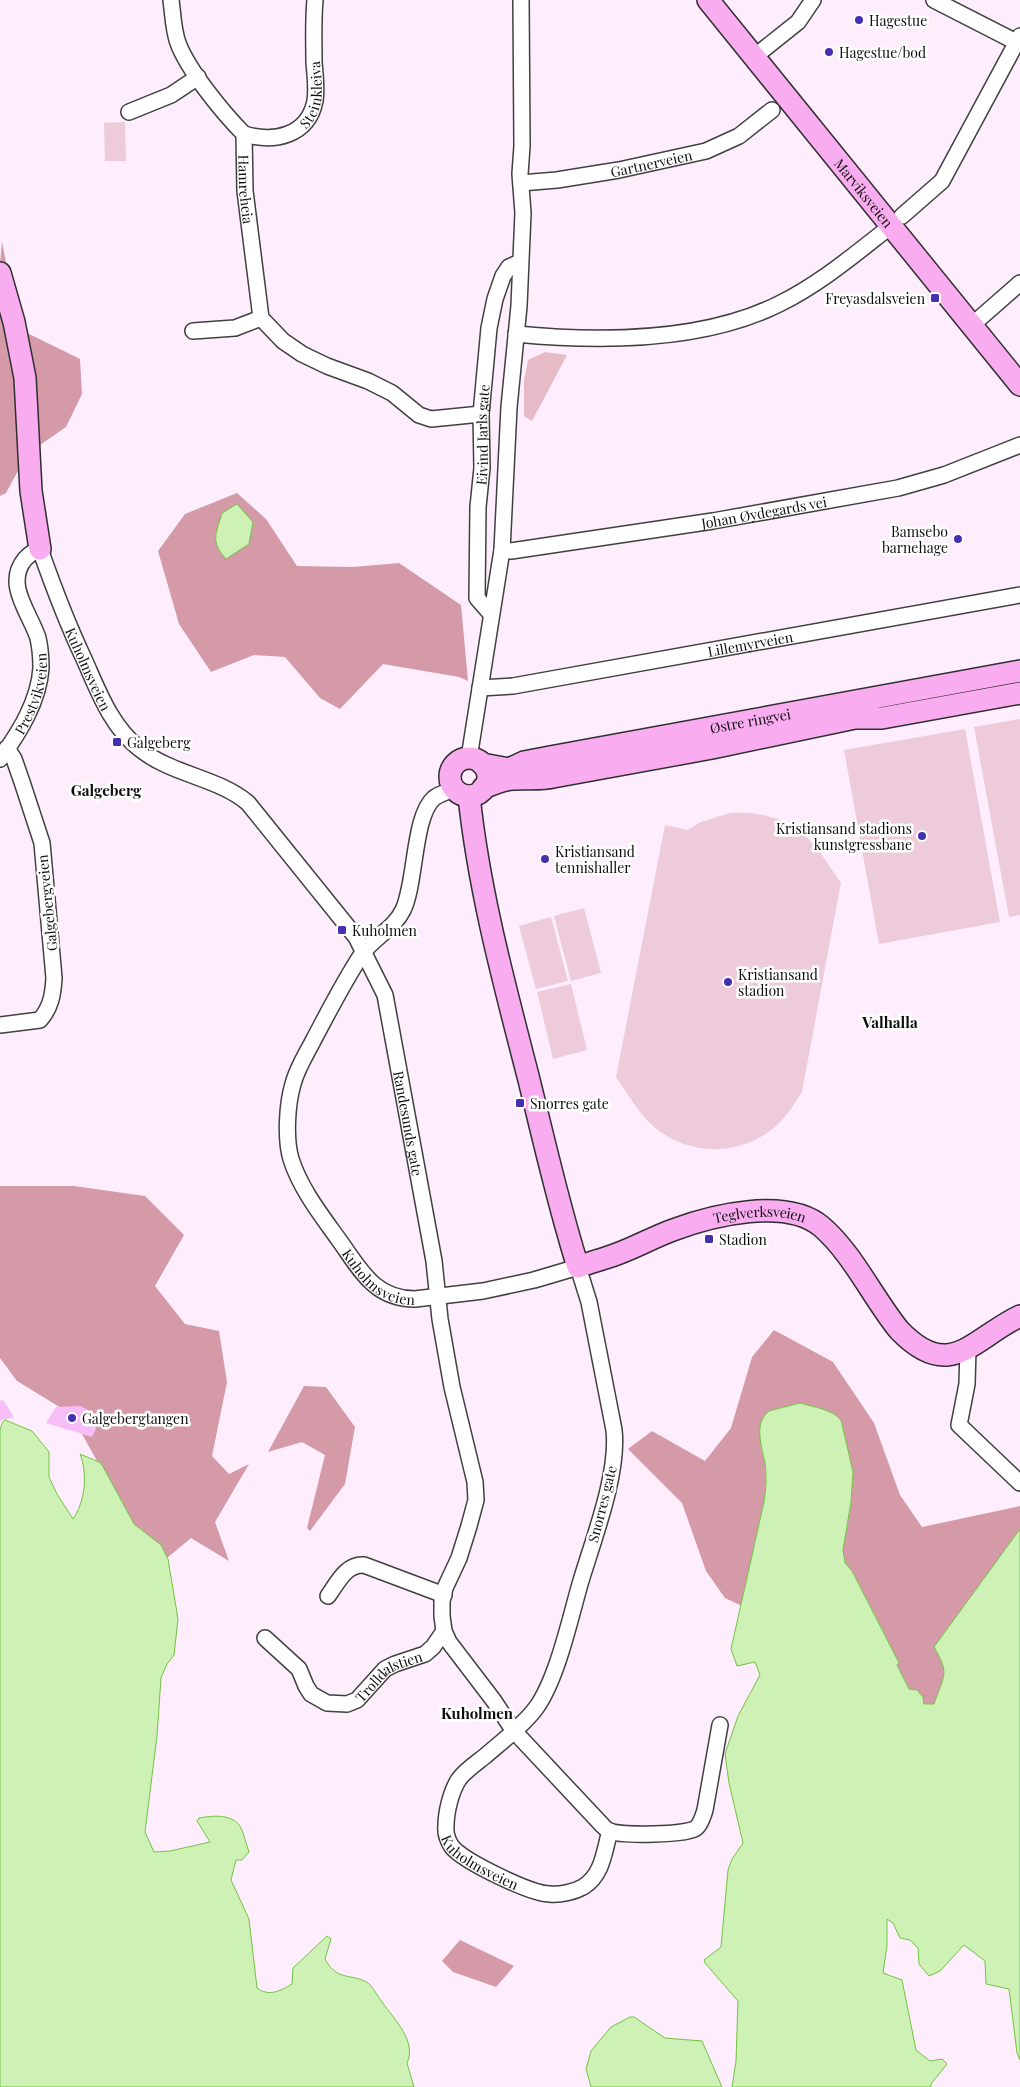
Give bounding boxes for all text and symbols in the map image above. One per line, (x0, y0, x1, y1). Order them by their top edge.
place label: Hagestue (869, 11, 927, 30)
marker: Hagestue (853, 14, 865, 26)
place label: Hagestue/bod (839, 43, 926, 62)
marker: Hagestue/bod (823, 46, 835, 58)
street label: Steinkleiva (295, 60, 325, 132)
street label: Gartnerveien (609, 145, 695, 181)
street label: Hamreheia (235, 154, 259, 225)
street label: Marviksveien (830, 154, 898, 232)
place label: Freyasdalsveien (825, 289, 926, 308)
marker: Freyasdalsveien (929, 292, 941, 304)
street label: Eivind Jarls gate (471, 383, 493, 486)
street label: Johan Øydegards vei (699, 491, 828, 532)
place label: Bamsebo barnehage (882, 522, 948, 557)
marker: Bamsebo barnehage (952, 533, 964, 545)
street label: Kuholmsveien (61, 624, 116, 714)
street label: Lillemyrveien (706, 626, 795, 660)
street label: Prestvikveien (10, 652, 51, 738)
street label: Østre ringvei (708, 704, 792, 737)
place label: Galgeberg (127, 733, 191, 752)
marker: Galgeberg (111, 736, 123, 748)
district label: Galgeberg (71, 780, 142, 800)
place label: Kristiansand stadions kunstgressbane (776, 819, 912, 854)
marker: Kristiansand stadions kunstgressbane (916, 830, 928, 842)
place label: Kristiansand tennishaller (555, 842, 635, 877)
street label: Galgebergveien (32, 853, 62, 952)
marker: Kristiansand tennishaller (539, 853, 551, 865)
place label: Kuholmen (352, 921, 418, 940)
marker: Kuholmen (336, 924, 348, 936)
place label: Kristiansand stadion (738, 965, 818, 1000)
marker: Kristiansand stadion (722, 976, 734, 988)
district label: Valhalla (861, 1012, 918, 1032)
street label: Randesunds gate (390, 1069, 428, 1177)
place label: Snorres gate (530, 1094, 609, 1113)
marker: Snorres gate (514, 1097, 526, 1109)
street label: Teglverksveien (711, 1201, 810, 1227)
place label: Stadion (719, 1230, 767, 1249)
marker: Stadion (703, 1233, 715, 1245)
street label: Kuholmsveien (338, 1245, 416, 1309)
place label: Galgebergtangen (82, 1409, 189, 1428)
marker: Galgebergtangen (66, 1412, 78, 1424)
street label: Snorres gate (583, 1463, 621, 1545)
street label: Trolldalstien (351, 1646, 425, 1706)
district label: Kuholmen (441, 1703, 514, 1723)
street label: Kuholmsveien (437, 1832, 522, 1894)

